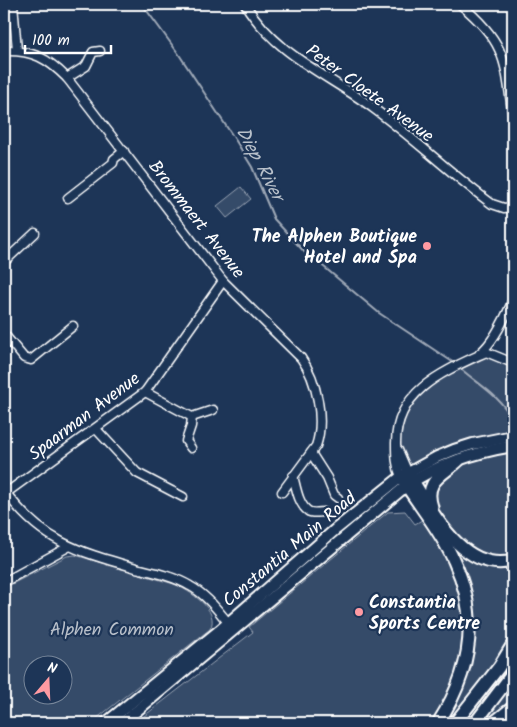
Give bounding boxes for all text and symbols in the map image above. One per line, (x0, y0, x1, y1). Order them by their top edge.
scale bar (25, 22, 111, 54)
text: 100 m (32, 29, 70, 53)
street label: Peter Cloete Avenue (299, 38, 439, 151)
water label: Diep River (227, 121, 293, 210)
street label: Brommaert Avenue (140, 154, 252, 286)
place label: The Alphen Boutique Hotel and Spa (252, 223, 417, 273)
marker: The Alphen Boutique Hotel and Spa (421, 240, 433, 252)
street label: Spaarman Avenue (23, 365, 147, 469)
street label: Constantia Main Road (216, 484, 364, 615)
place label: Constantia Sports Centre (369, 589, 480, 639)
marker: Constantia Sports Centre (353, 606, 365, 618)
park label: Alphen Common (50, 616, 174, 645)
north arrow (22, 654, 72, 704)
text: N (44, 657, 60, 681)

